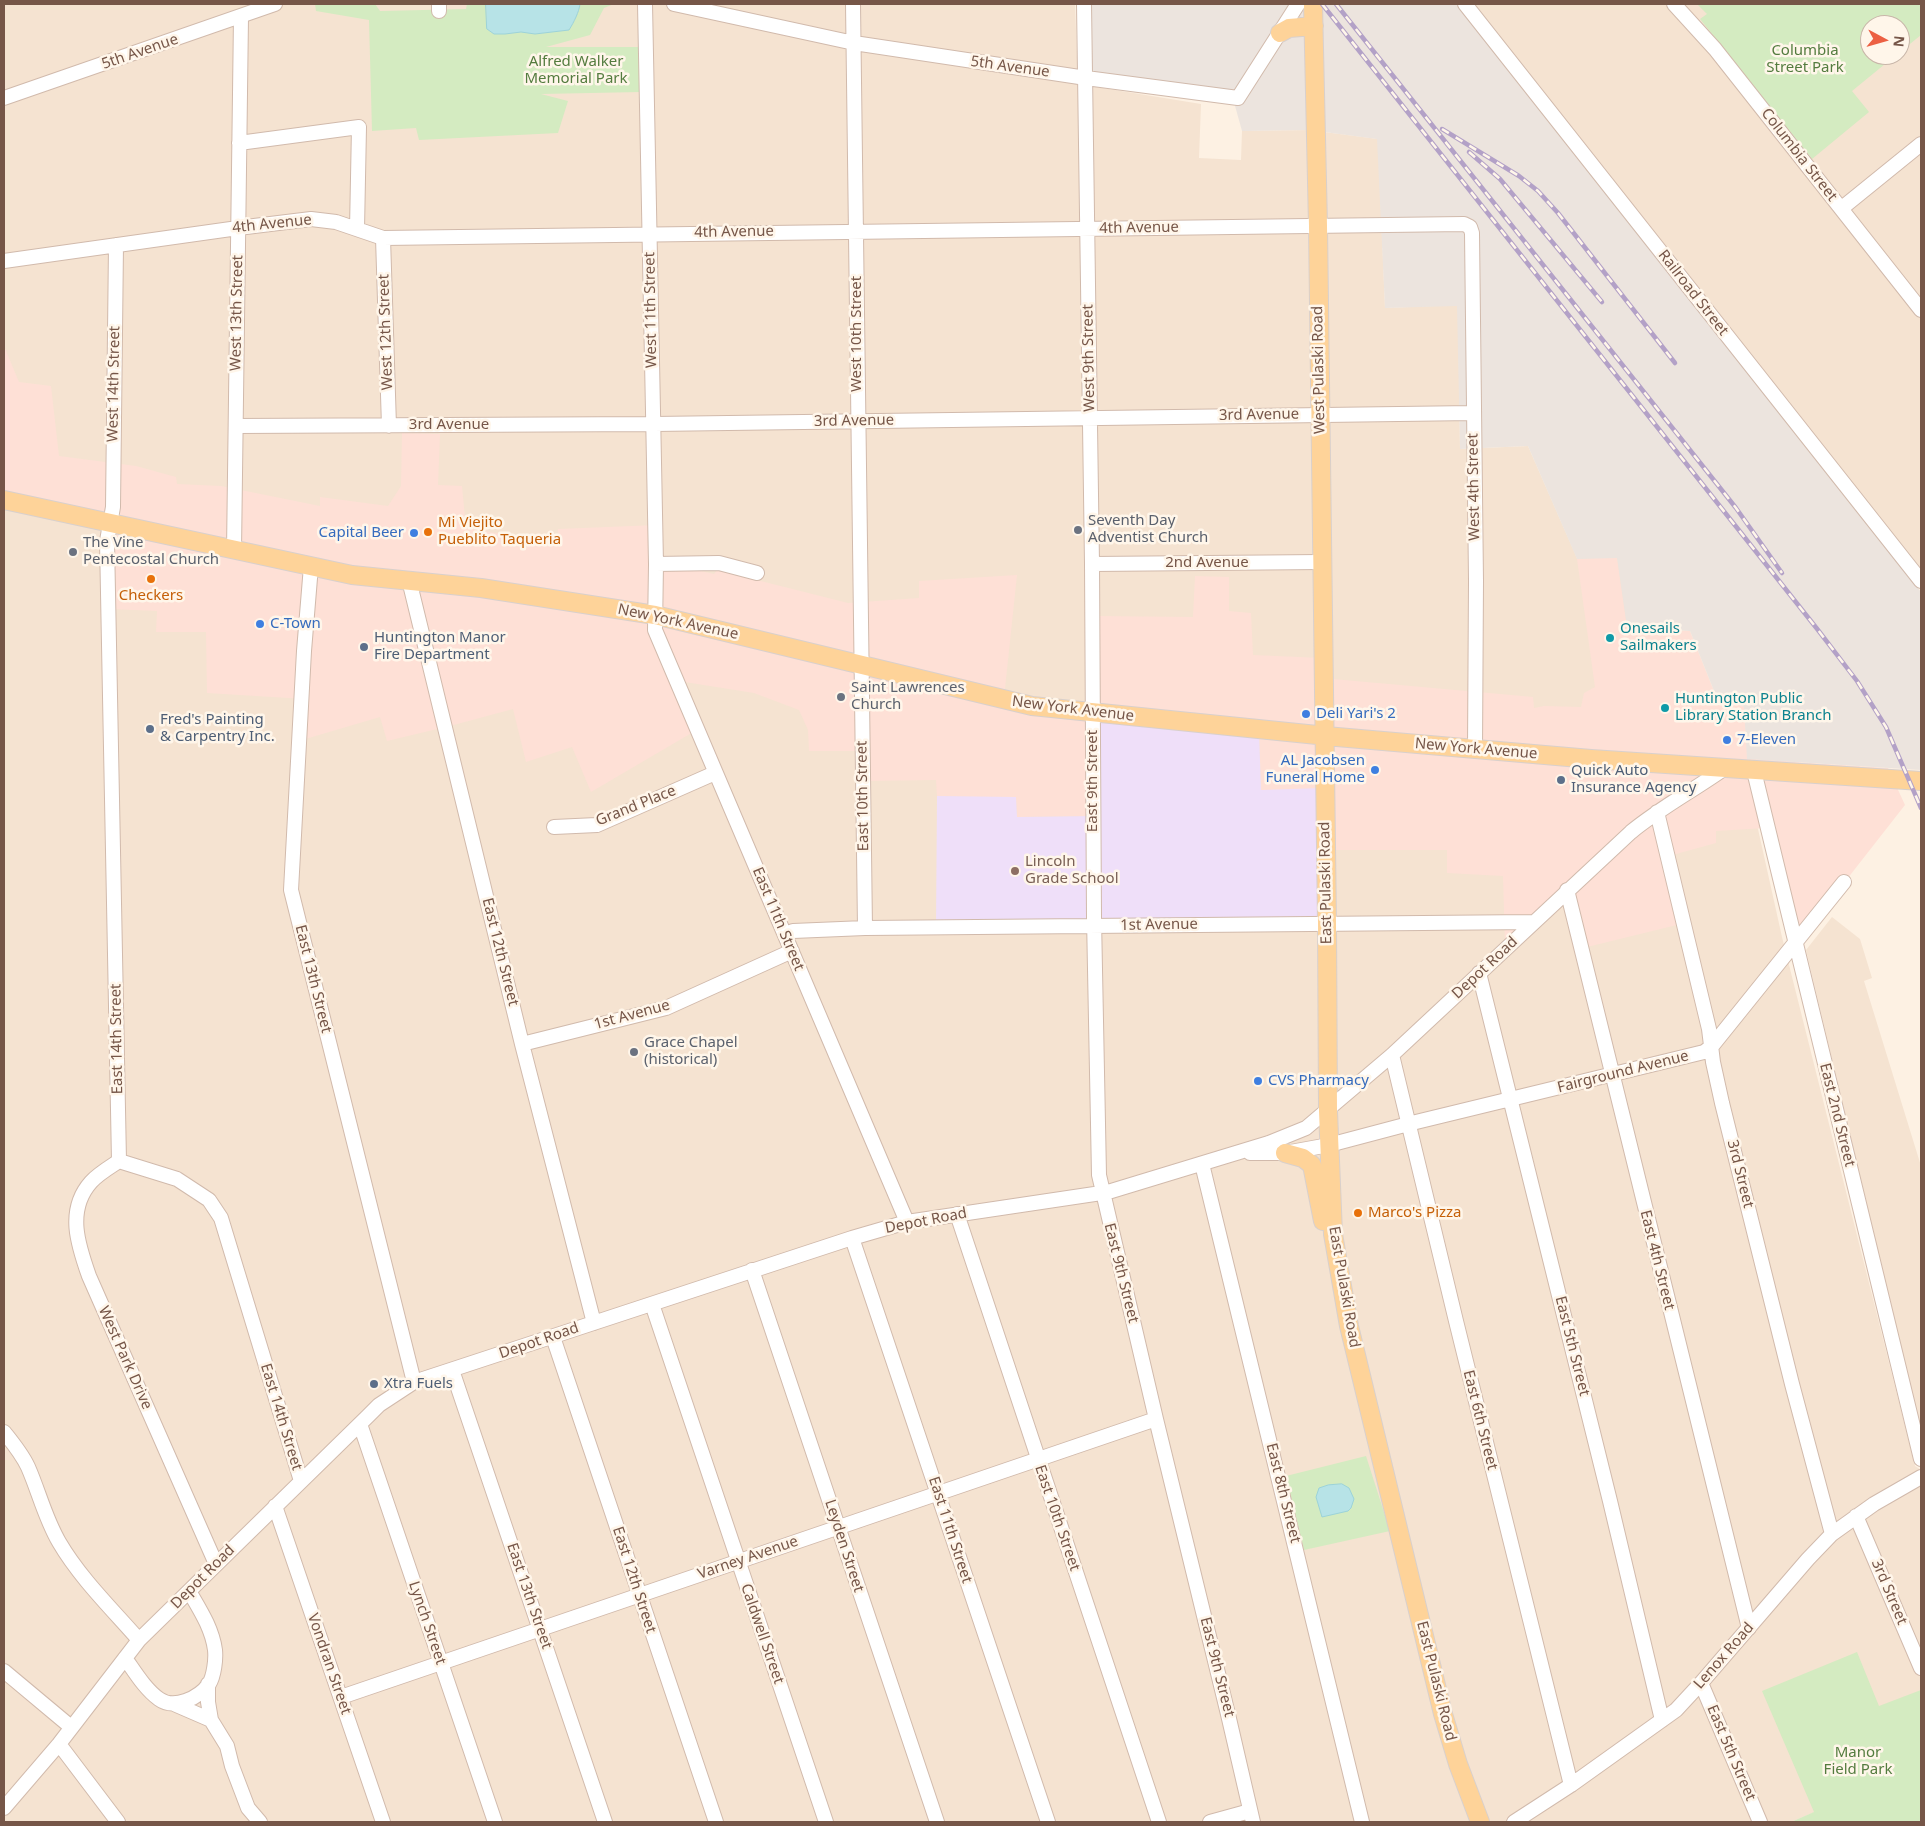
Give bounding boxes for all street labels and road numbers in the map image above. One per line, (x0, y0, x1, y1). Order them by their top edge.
street label: 5th Avenue (99, 30, 181, 74)
street label: 5th Avenue (969, 53, 1051, 81)
street label: Columbia Street (1757, 105, 1841, 205)
street label: 4th Avenue (231, 211, 313, 237)
street label: 4th Avenue (1099, 218, 1179, 238)
street label: 4th Avenue (694, 222, 774, 242)
street label: Railroad Street (1654, 247, 1732, 339)
street label: West 11th Street (641, 252, 661, 368)
street label: West 13th Street (227, 255, 247, 371)
street label: West 12th Street (375, 274, 397, 390)
street label: West 10th Street (848, 276, 866, 392)
street label: West 9th Street (1079, 304, 1099, 412)
street label: West Pulaski Road (1309, 306, 1329, 434)
street label: West 14th Street (104, 326, 124, 442)
street label: 3rd Avenue (1219, 405, 1299, 425)
street label: 3rd Avenue (814, 411, 894, 431)
street label: 3rd Avenue (409, 416, 489, 434)
street label: West 4th Street (1464, 433, 1484, 541)
street label: 2nd Avenue (1165, 554, 1249, 572)
street label: New York Avenue (616, 600, 740, 644)
street label: New York Avenue (1011, 693, 1135, 725)
street label: East 9th Street (1084, 730, 1102, 832)
street label: New York Avenue (1414, 735, 1538, 763)
street label: East 10th Street (853, 740, 873, 852)
street label: Grand Place (593, 782, 679, 830)
street label: East Pulaski Road (1316, 821, 1336, 945)
street label: East 11th Street (748, 864, 808, 974)
street label: East 12th Street (478, 896, 522, 1008)
street label: 1st Avenue (1120, 915, 1198, 935)
street label: East 13th Street (291, 923, 335, 1035)
street label: Depot Road (1448, 933, 1522, 1003)
street label: East 14th Street (107, 983, 127, 1095)
street label: 1st Avenue (592, 996, 672, 1034)
street label: Fairground Avenue (1556, 1047, 1690, 1097)
street label: East 2nd Street (1815, 1061, 1859, 1169)
street label: 3rd Street (1723, 1138, 1757, 1210)
street label: Depot Road (884, 1204, 968, 1238)
street label: East 4th Street (1636, 1208, 1678, 1312)
street label: East 9th Street (1100, 1221, 1142, 1325)
street label: East Pulaski Road (1324, 1225, 1364, 1349)
street label: East 5th Street (1551, 1294, 1593, 1398)
street label: West Park Drive (94, 1304, 156, 1412)
street label: Depot Road (497, 1319, 581, 1363)
street label: East 14th Street (256, 1361, 306, 1473)
street label: East 6th Street (1459, 1368, 1501, 1472)
street label: East 8th Street (1262, 1441, 1304, 1545)
street label: East 10th Street (1030, 1463, 1084, 1573)
street label: East 11th Street (924, 1474, 976, 1586)
street label: Leyden Street (821, 1497, 867, 1595)
street label: East 12th Street (608, 1524, 660, 1636)
street label: Varney Avenue (695, 1532, 801, 1584)
street label: Depot Road (167, 1541, 239, 1613)
street label: East 13th Street (502, 1541, 556, 1651)
street label: 3rd Street (1867, 1557, 1911, 1627)
street label: Lynch Street (404, 1579, 450, 1667)
street label: Caldwell Street (736, 1582, 788, 1686)
street label: Vondran Street (303, 1611, 355, 1717)
street label: East 9th Street (1196, 1615, 1238, 1719)
street label: East Pulaski Road (1412, 1619, 1460, 1743)
street label: Lenox Road (1690, 1619, 1758, 1693)
street label: East 5th Street (1703, 1702, 1759, 1804)

